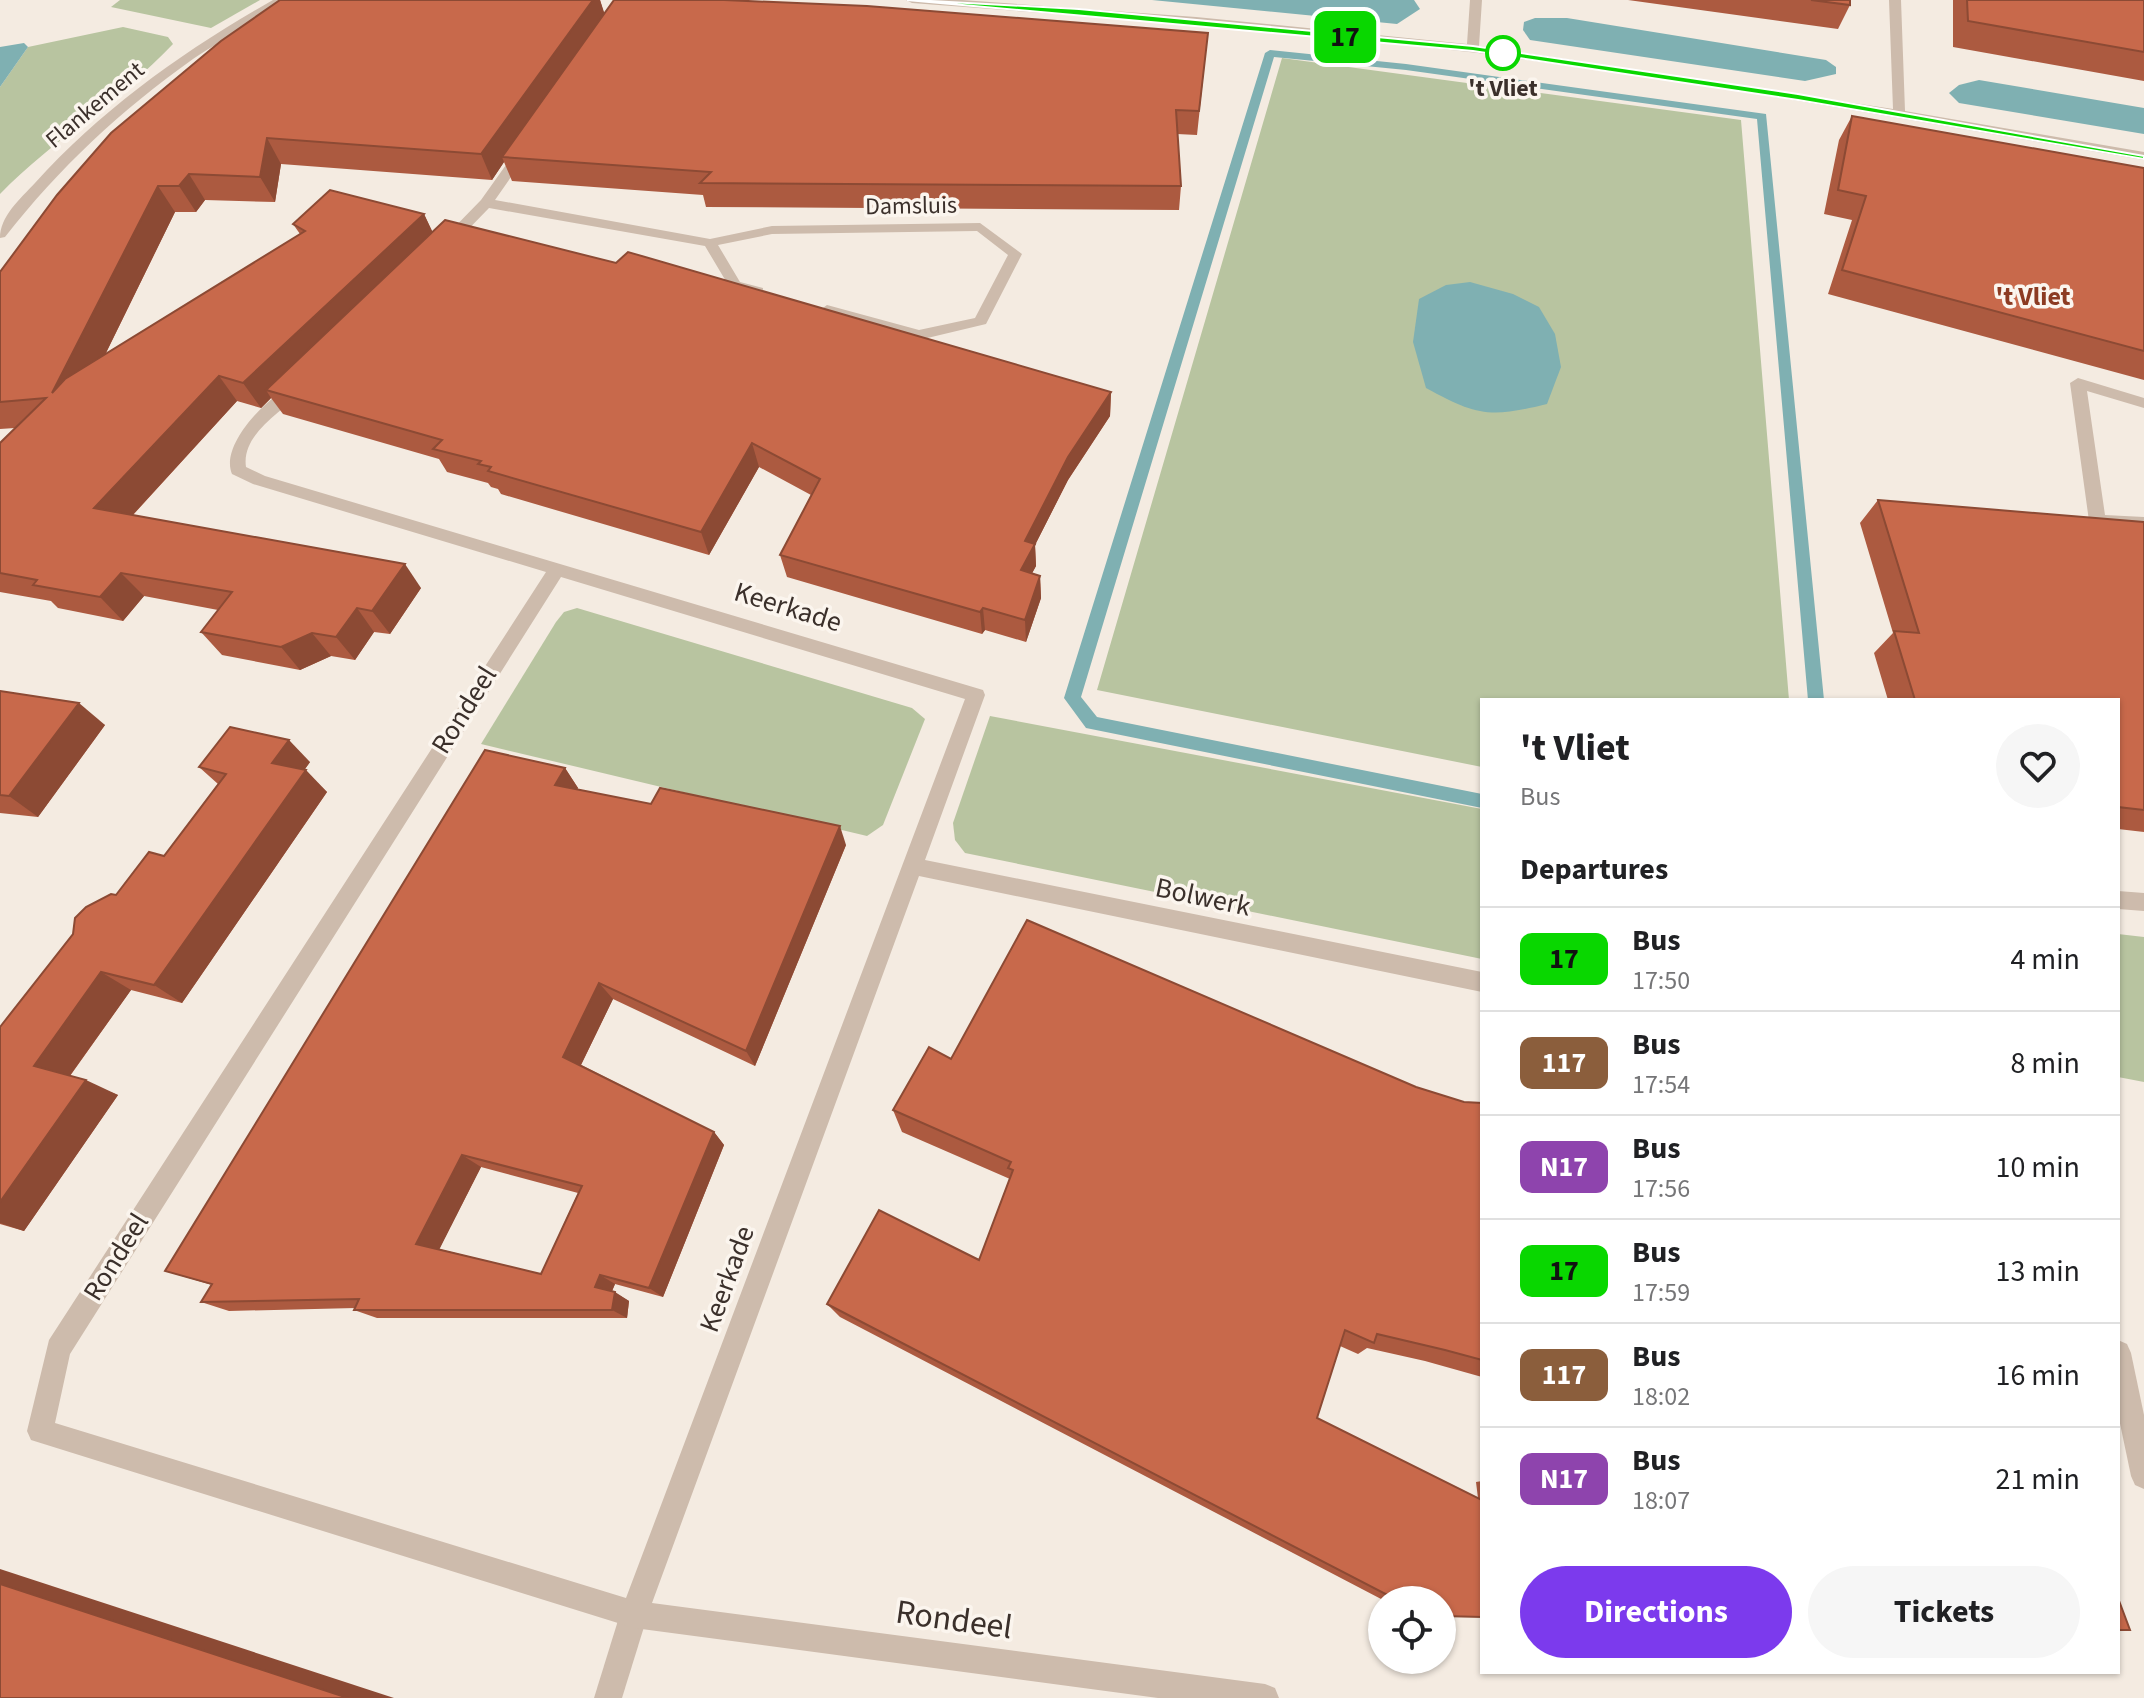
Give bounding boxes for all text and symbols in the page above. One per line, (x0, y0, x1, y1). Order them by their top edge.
line badge: 17 (1309, 11, 1381, 63)
text: 17 (1330, 17, 1360, 57)
marker: 't Vliet (1486, 36, 1520, 70)
street label: Flankement (38, 53, 152, 157)
place label: 't Vliet (1468, 71, 1538, 106)
street label: Damsluis (865, 188, 957, 224)
district label: 't Vliet (1995, 278, 2071, 315)
street label: Keerkade (729, 572, 847, 642)
street label: Rondeel (421, 658, 507, 762)
text: 't Vliet (1520, 721, 1630, 775)
button: heart (1996, 724, 2080, 808)
text: Bus (1520, 778, 1560, 815)
text: Departures (1520, 848, 1668, 891)
street label: Bolwerk (1152, 867, 1254, 927)
text: Bus (1632, 919, 1680, 962)
text: 4 min (2010, 938, 2080, 981)
text: 17 (1549, 939, 1579, 979)
text: 17:50 (1632, 962, 1690, 999)
text: Bus (1632, 1023, 1680, 1066)
text: 8 min (2010, 1042, 2080, 1085)
text: 117 (1542, 1043, 1586, 1083)
text: 17:54 (1632, 1066, 1690, 1103)
text: Bus (1632, 1127, 1680, 1170)
text: 10 min (1996, 1146, 2080, 1189)
text: N17 (1540, 1147, 1588, 1187)
text: 17:56 (1632, 1170, 1690, 1207)
street label: Rondeel (73, 1205, 159, 1309)
street label: Keerkade (689, 1220, 765, 1338)
text: Bus (1632, 1231, 1680, 1274)
text: 13 min (1996, 1250, 2080, 1293)
text: 17 (1549, 1251, 1579, 1291)
text: 17:59 (1632, 1274, 1690, 1311)
text: Bus (1632, 1335, 1680, 1378)
text: 16 min (1996, 1354, 2080, 1397)
text: 117 (1542, 1355, 1586, 1395)
text: 18:02 (1632, 1378, 1690, 1415)
text: Bus (1632, 1439, 1680, 1482)
text: 21 min (1996, 1458, 2080, 1501)
text: N17 (1540, 1459, 1588, 1499)
text: 18:07 (1632, 1482, 1690, 1519)
button: Directions (1520, 1566, 1792, 1658)
button: Tickets (1808, 1566, 2080, 1658)
map controls (1368, 1586, 1456, 1674)
button: locate (1368, 1586, 1456, 1674)
street label: Rondeel (893, 1588, 1015, 1652)

